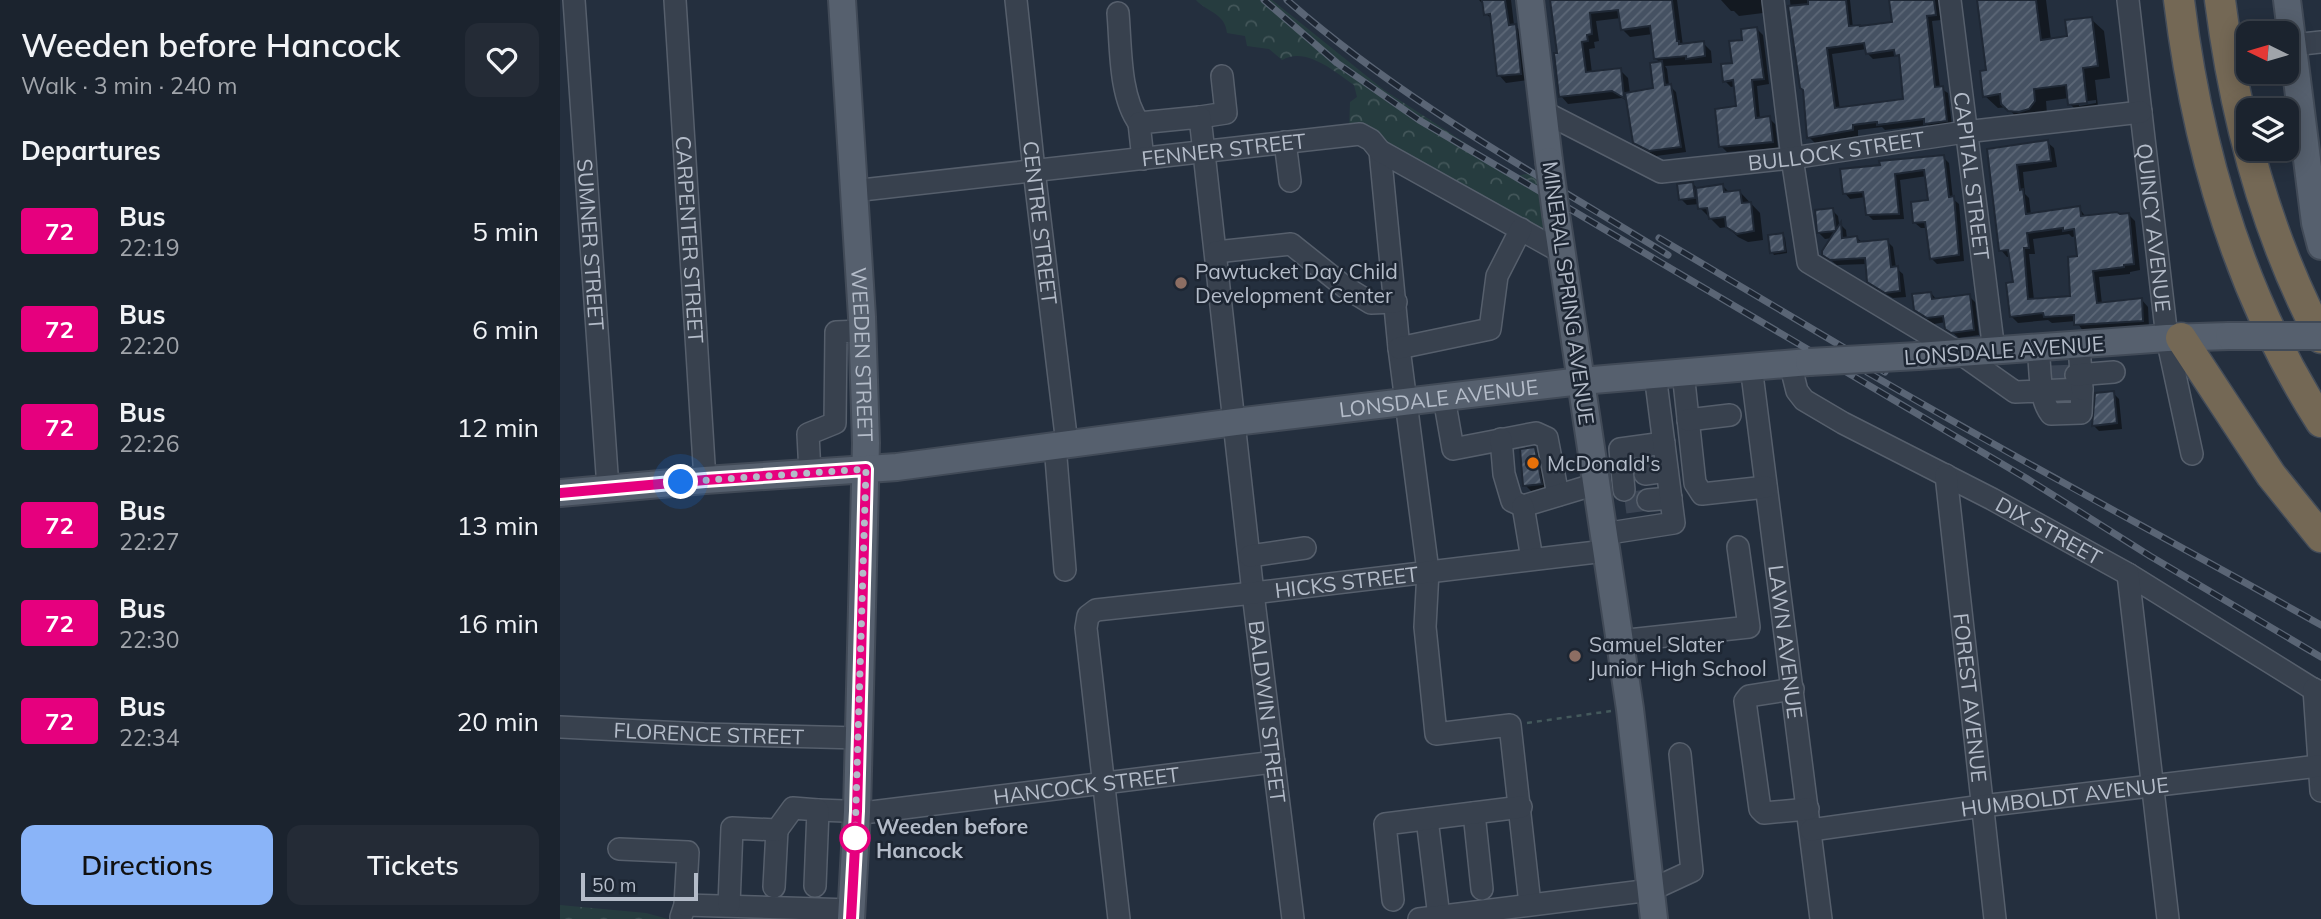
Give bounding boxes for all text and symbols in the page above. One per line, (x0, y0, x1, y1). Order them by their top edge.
north arrow (2236, 21, 2300, 84)
map controls (2236, 21, 2299, 161)
button: heart (465, 23, 539, 97)
text: Weeden before Hancock (21, 24, 400, 65)
text: Walk · 3 min · 240 m (21, 71, 238, 100)
street label: CAPITAL STREET (1949, 90, 1995, 261)
button: layers (2236, 98, 2299, 161)
street label: BULLOCK STREET (1746, 125, 1927, 176)
street label: FENNER STREET (1140, 127, 1307, 171)
text: Departures (21, 134, 161, 167)
street label: CARPENTER STREET (671, 135, 709, 344)
street label: CENTRE STREET (1018, 140, 1063, 306)
street label: QUINCY AVENUE (2132, 142, 2177, 313)
street label: SUMNER STREET (572, 158, 610, 331)
street label: MINERAL SPRING AVENUE (1538, 159, 1600, 427)
text: Bus (119, 200, 165, 233)
text: 5 min (472, 215, 539, 248)
text: 72 (45, 216, 74, 246)
text: 22:19 (119, 233, 179, 262)
place label: Pawtucket Day Child Development Center (1195, 258, 1398, 308)
street label: WEEDEN STREET (846, 266, 879, 442)
marker: Pawtucket Day Child Development Center (1173, 275, 1189, 291)
text: Bus (119, 298, 165, 331)
text: 6 min (472, 313, 539, 346)
text: 72 (45, 314, 74, 344)
street label: LONSDALE AVENUE (1903, 330, 2105, 370)
text: 22:20 (119, 331, 179, 360)
street label: LONSDALE AVENUE (1337, 373, 1540, 423)
text: Bus (119, 396, 165, 429)
text: 12 min (457, 411, 539, 444)
text: 72 (45, 412, 74, 442)
text: 22:26 (119, 429, 179, 458)
place label: McDonald's (1547, 450, 1661, 476)
marker: McDonald's (1525, 455, 1541, 471)
your location (663, 464, 698, 499)
street label: DIX STREET (1991, 491, 2107, 570)
text: Bus (119, 494, 165, 527)
text: 13 min (457, 509, 539, 542)
text: 72 (45, 510, 74, 540)
text: 22:27 (119, 527, 179, 556)
street label: HICKS STREET (1273, 560, 1420, 603)
street label: LAWN AVENUE (1763, 563, 1809, 720)
text: Bus (119, 592, 165, 625)
text: 16 min (457, 607, 539, 640)
text: 72 (45, 608, 74, 638)
street label: FOREST AVENUE (1948, 612, 1993, 784)
street label: BALDWIN STREET (1243, 619, 1292, 805)
text: 22:30 (119, 625, 179, 654)
place label: Samuel Slater Junior High School (1589, 631, 1767, 681)
marker: Samuel Slater Junior High School (1567, 648, 1583, 664)
text: Bus (119, 690, 165, 723)
text: 20 min (457, 705, 539, 738)
text: 72 (45, 706, 74, 736)
street label: FLORENCE STREET (613, 717, 805, 750)
text: 22:34 (119, 723, 179, 752)
street label: HANCOCK STREET (992, 761, 1181, 810)
street label: HUMBOLDT AVENUE (1959, 771, 2170, 822)
place label: Weeden before Hancock (876, 813, 1028, 863)
marker: Weeden before Hancock (840, 823, 870, 853)
button: Directions (21, 825, 273, 905)
button: Tickets (287, 825, 539, 905)
scale bar (581, 870, 698, 902)
text: 50 m (592, 873, 636, 897)

